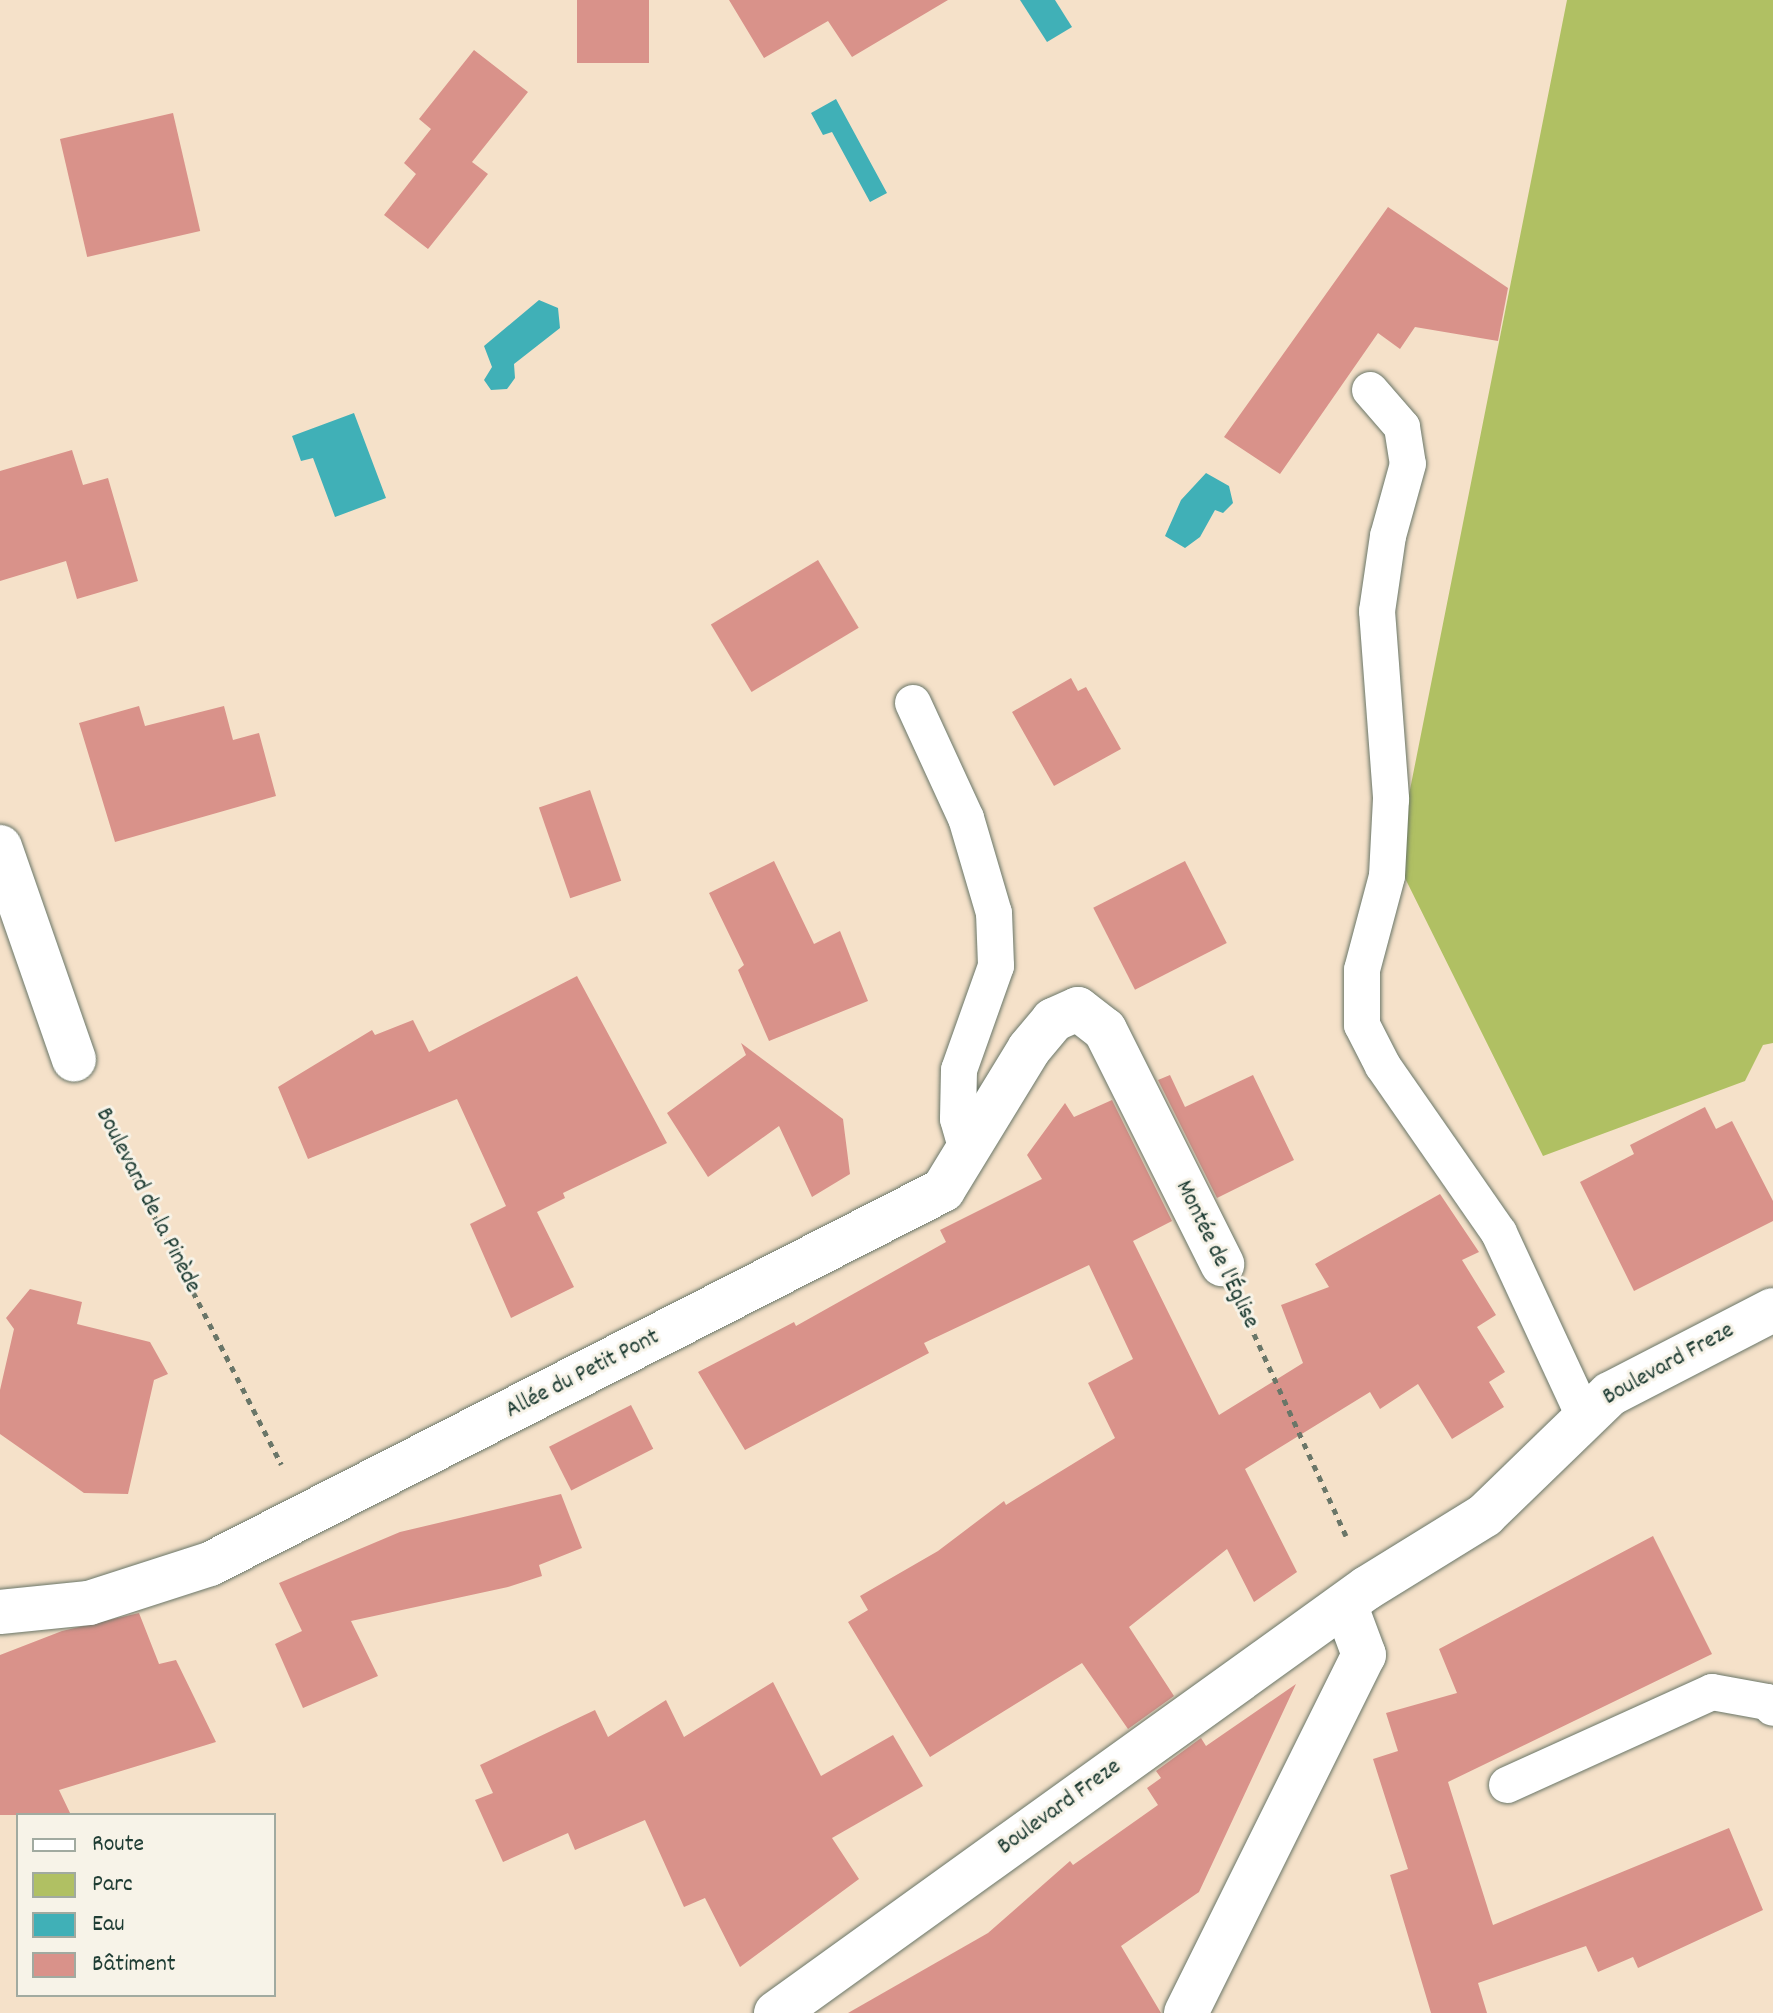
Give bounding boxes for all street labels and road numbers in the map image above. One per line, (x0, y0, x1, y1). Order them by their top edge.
street label: Boulevard de la Pinède (88, 1104, 206, 1298)
street label: Montée de l'Église (1168, 1176, 1264, 1334)
street label: Boulevard Freze (1598, 1317, 1740, 1413)
street label: Allée du Petit Pont (501, 1324, 665, 1426)
street label: Boulevard Freze (993, 1754, 1127, 1862)

